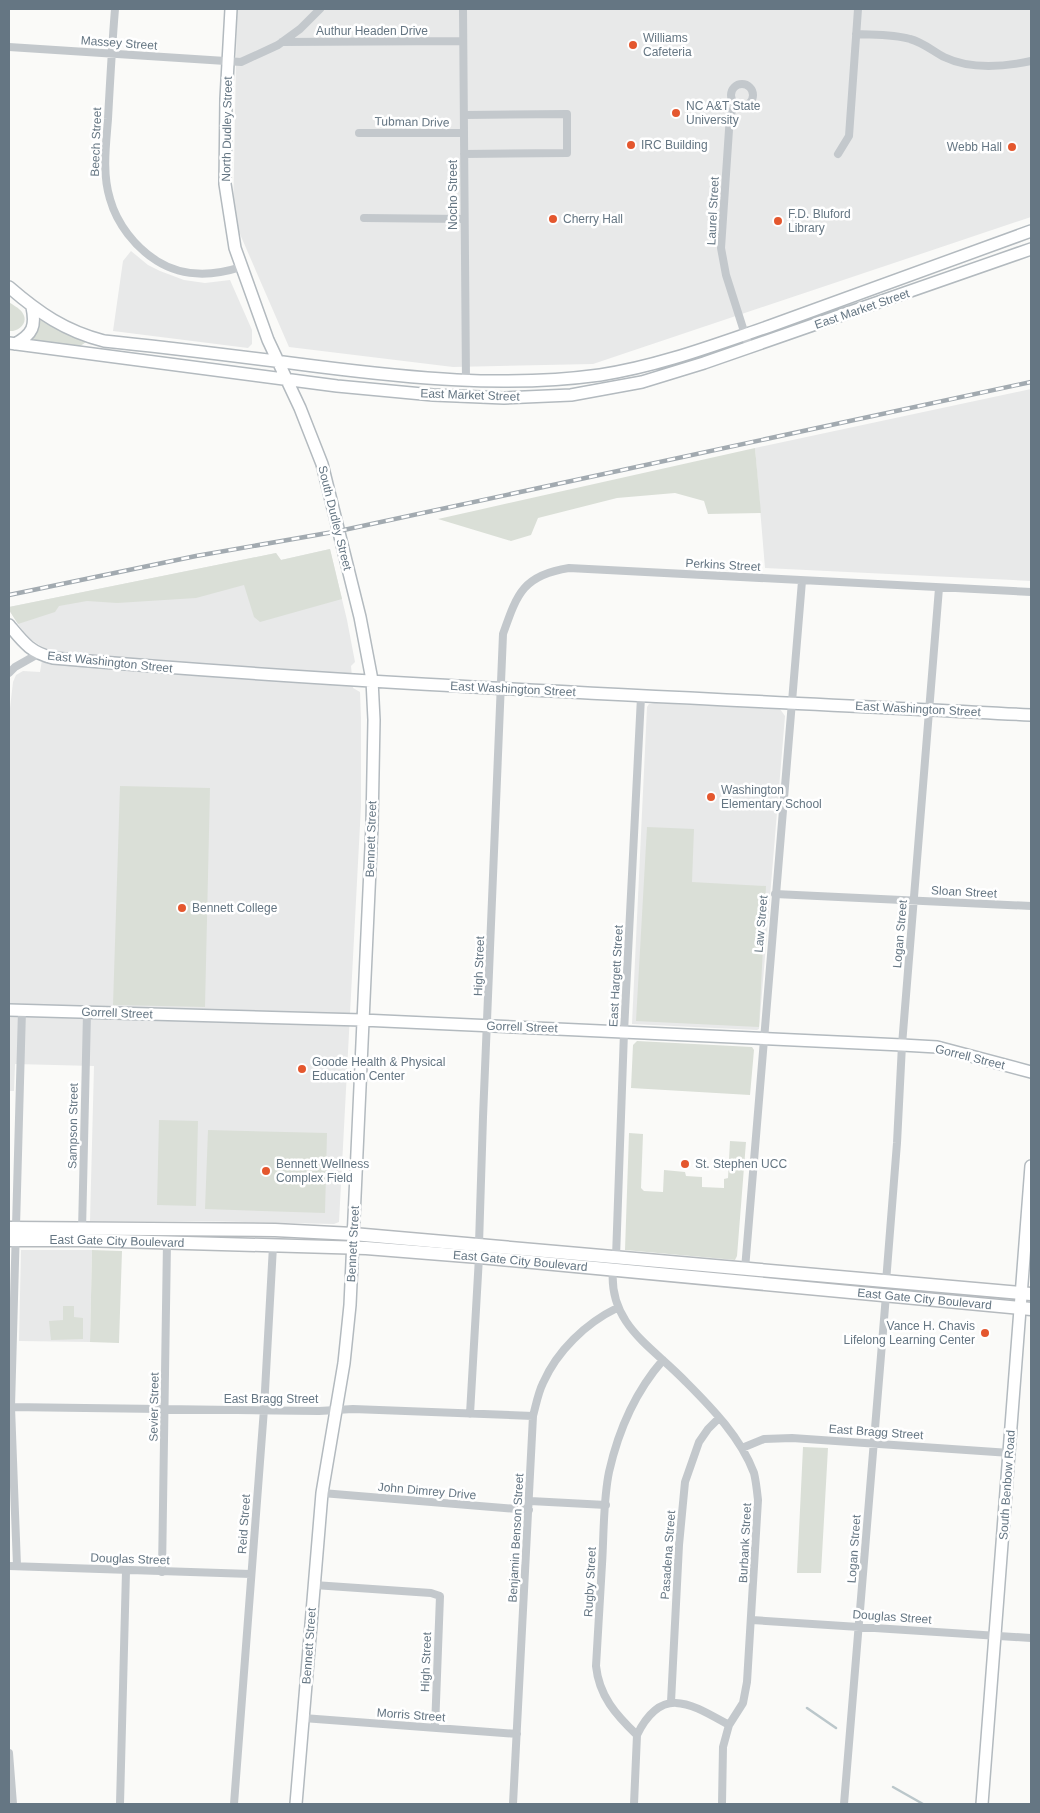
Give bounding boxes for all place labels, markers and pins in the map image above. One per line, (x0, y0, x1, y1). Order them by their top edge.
place label: Williams Cafeteria (643, 31, 692, 59)
marker: Williams Cafeteria (627, 39, 639, 51)
place label: NC A&T State University (686, 99, 761, 127)
marker: NC A&T State University (670, 107, 682, 119)
place label: IRC Building (641, 138, 708, 152)
marker: IRC Building (625, 139, 637, 151)
place label: Webb Hall (947, 140, 1002, 154)
marker: Webb Hall (1006, 141, 1018, 153)
place label: F.D. Bluford Library (788, 207, 851, 235)
place label: Cherry Hall (563, 212, 623, 226)
marker: Cherry Hall (547, 213, 559, 225)
marker: F.D. Bluford Library (772, 215, 784, 227)
place label: Washington Elementary School (721, 783, 822, 811)
marker: Washington Elementary School (705, 791, 717, 803)
place label: Bennett College (192, 901, 278, 915)
marker: Bennett College (176, 902, 188, 914)
place label: Goode Health & Physical Education Center (312, 1055, 445, 1083)
marker: Goode Health & Physical Education Center (296, 1063, 308, 1075)
place label: Bennett Wellness Complex Field (276, 1157, 369, 1185)
place label: St. Stephen UCC (695, 1157, 787, 1171)
marker: St. Stephen UCC (679, 1158, 691, 1170)
marker: Bennett Wellness Complex Field (260, 1165, 272, 1177)
place label: Vance H. Chavis Lifelong Learning Center (844, 1319, 975, 1347)
marker: Vance H. Chavis Lifelong Learning Center (979, 1327, 991, 1339)

